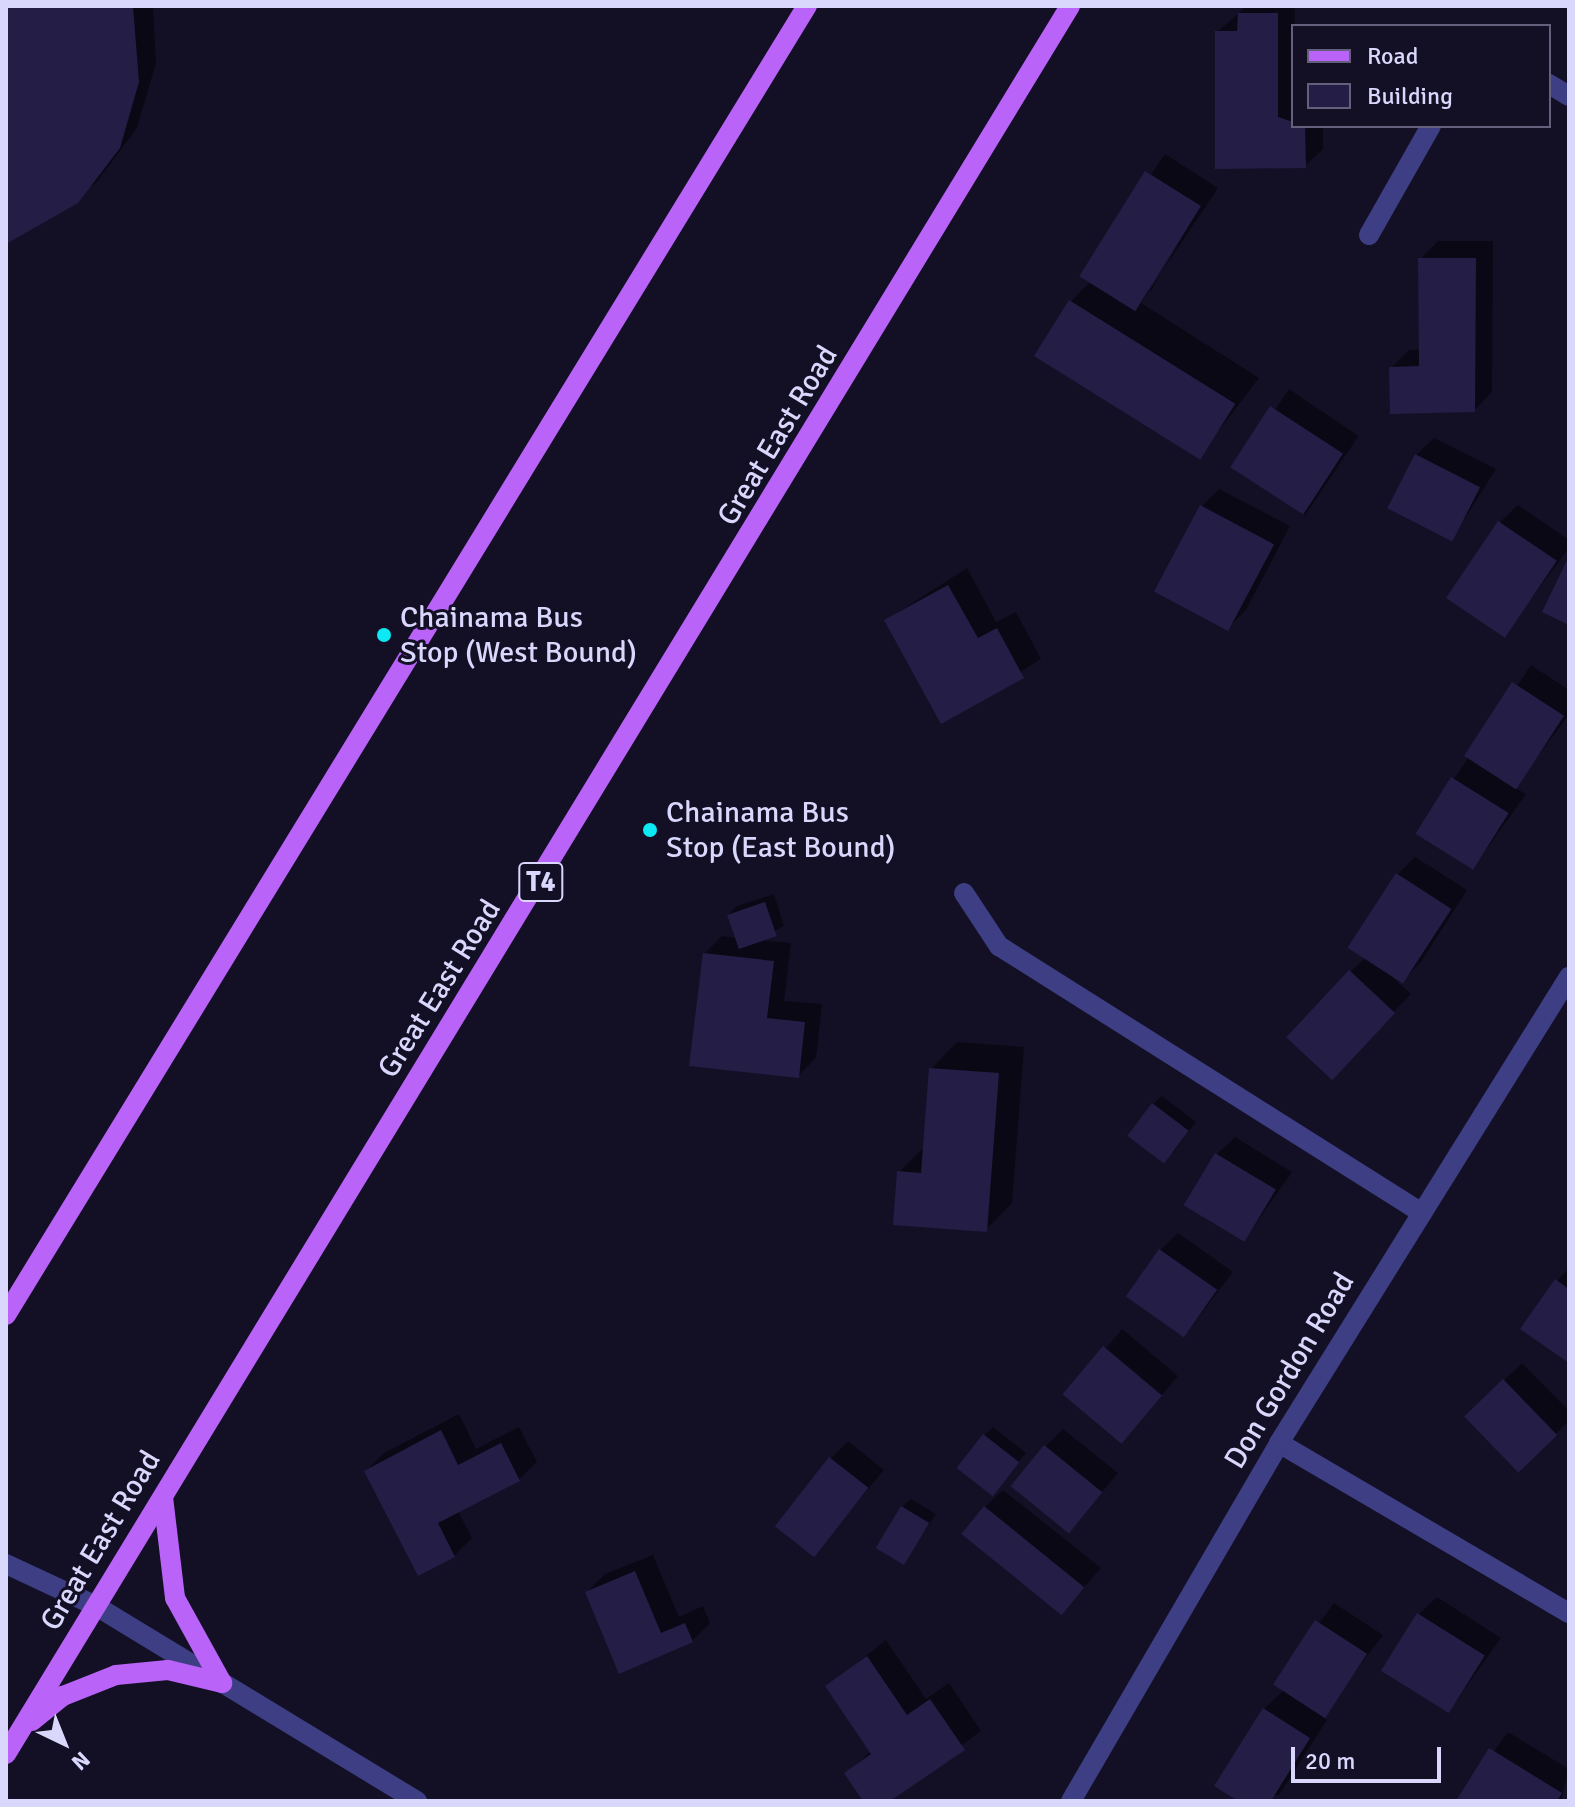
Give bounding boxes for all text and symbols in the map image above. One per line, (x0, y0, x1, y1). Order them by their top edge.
legend (1291, 24, 1551, 128)
text: Road (1367, 41, 1418, 71)
text: Building (1367, 81, 1453, 111)
street label: Great East Road (710, 340, 846, 532)
place label: Chainama Bus Stop (West Bound) (400, 600, 637, 670)
marker: Chainama Bus Stop (West Bound) (375, 626, 393, 644)
place label: Chainama Bus Stop (East Bound) (666, 795, 896, 866)
marker: Chainama Bus Stop (East Bound) (641, 821, 659, 839)
road number: T4 (517, 858, 565, 906)
street label: Great East Road (371, 893, 509, 1085)
street label: Don Gordon Road (1217, 1266, 1363, 1476)
street label: Great East Road (33, 1445, 169, 1637)
north arrow (24, 1703, 104, 1783)
scale bar (1295, 1731, 1445, 1781)
text: N (66, 1746, 96, 1776)
text: 20 m (1305, 1746, 1355, 1776)

